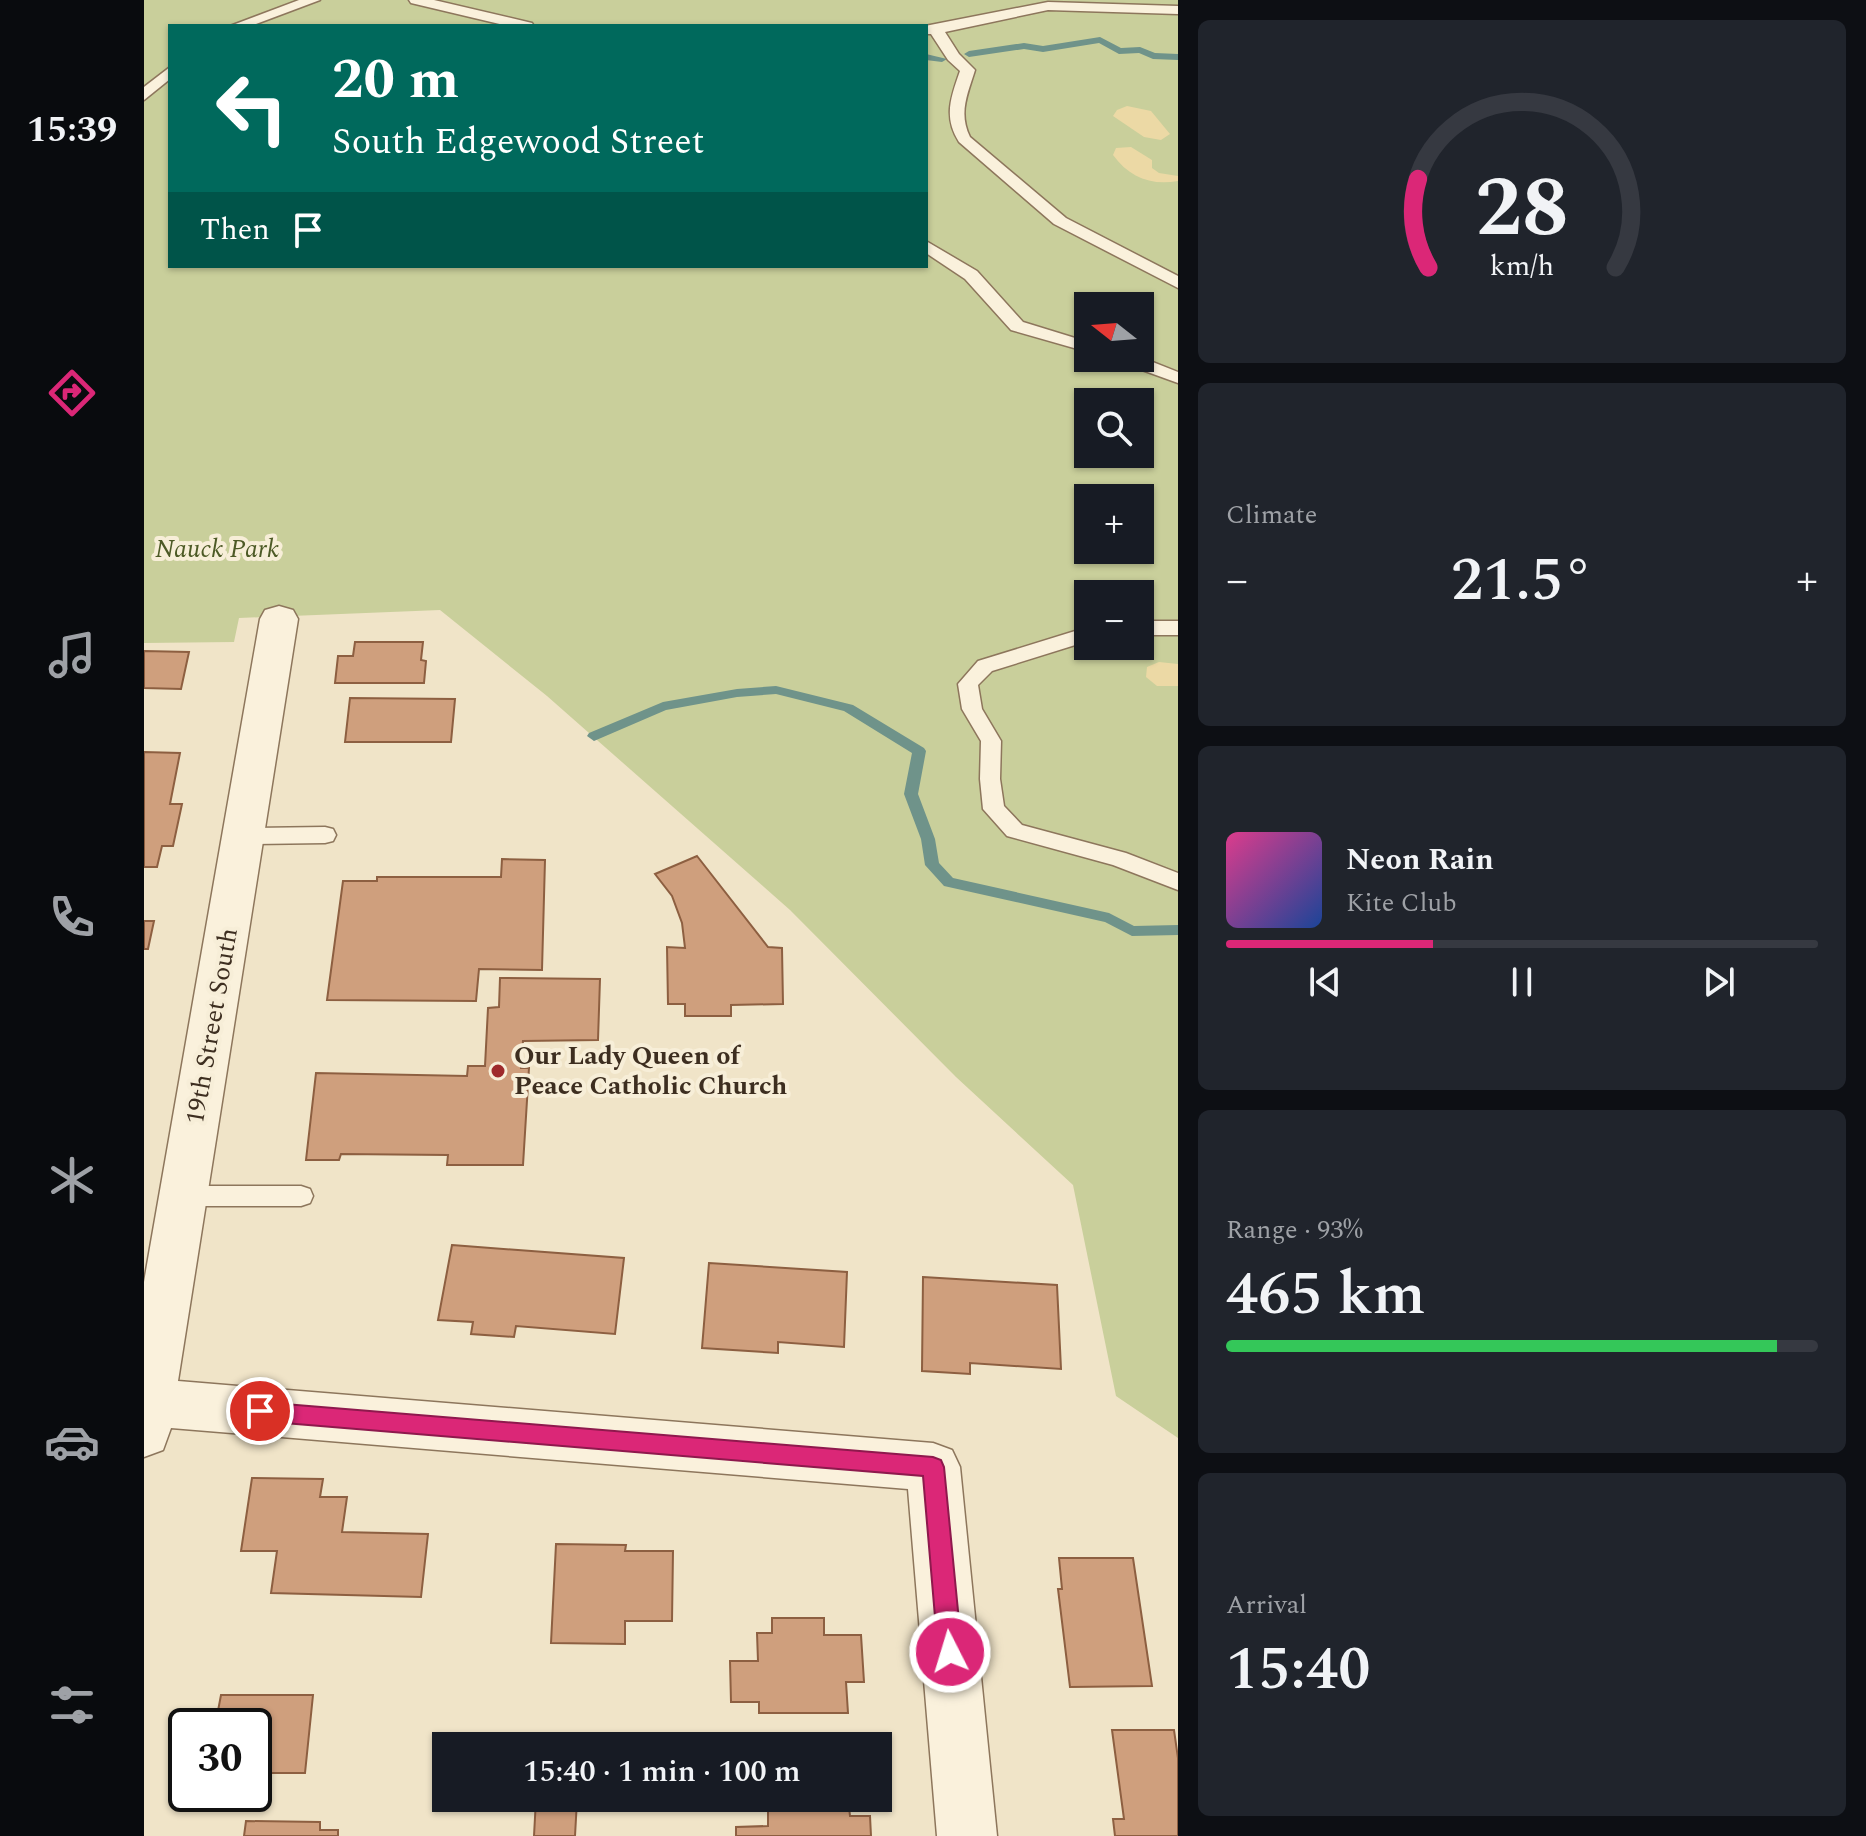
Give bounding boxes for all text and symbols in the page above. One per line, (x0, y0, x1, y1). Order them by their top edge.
text: 20 m (332, 38, 459, 123)
icon: left (200, 56, 304, 160)
text: 15:39 (27, 103, 117, 158)
text: South Edgewood Street (332, 115, 704, 170)
text: 28 (1475, 145, 1569, 272)
text: Then (200, 207, 270, 253)
icon: arrive (286, 208, 330, 252)
text: km/h (1490, 245, 1554, 288)
north arrow (1074, 292, 1154, 372)
map controls (1074, 292, 1154, 660)
icon: directions (44, 365, 100, 421)
button: search (1074, 388, 1154, 468)
button: + (1074, 484, 1154, 564)
text: Climate (1226, 495, 1317, 535)
park label: Nauck Park (155, 529, 279, 569)
text: 21.5° (1451, 535, 1593, 627)
text: − (1226, 547, 1248, 614)
text: + (1796, 547, 1818, 614)
button: − (1074, 580, 1154, 660)
icon: music (44, 627, 100, 683)
text: Neon Rain (1346, 837, 1494, 883)
text: Kite Club (1346, 883, 1457, 923)
icon: phone (44, 889, 100, 945)
street label: 19th Street South (175, 925, 249, 1127)
icon: previous (1303, 960, 1347, 1004)
icon: pause (1500, 960, 1544, 1004)
icon: next (1697, 960, 1741, 1004)
place label: Our Lady Queen of Peace Catholic Church (514, 1036, 787, 1106)
marker: Our Lady Queen of Peace Catholic Church (489, 1062, 507, 1080)
icon: climate (44, 1152, 100, 1208)
text: Range · 93% (1226, 1210, 1363, 1250)
text: 465 km (1226, 1249, 1426, 1341)
pin (226, 1377, 294, 1445)
icon: arrive (238, 1389, 282, 1433)
icon: car (44, 1414, 100, 1470)
text: Arrival (1226, 1585, 1307, 1625)
position arrow (908, 1610, 992, 1694)
text: 15:40 (1226, 1624, 1370, 1716)
icon: filters (44, 1677, 100, 1733)
speed limit sign: 30 (168, 1708, 272, 1812)
text: 15:40 · 1 min · 100 m (523, 1749, 801, 1795)

